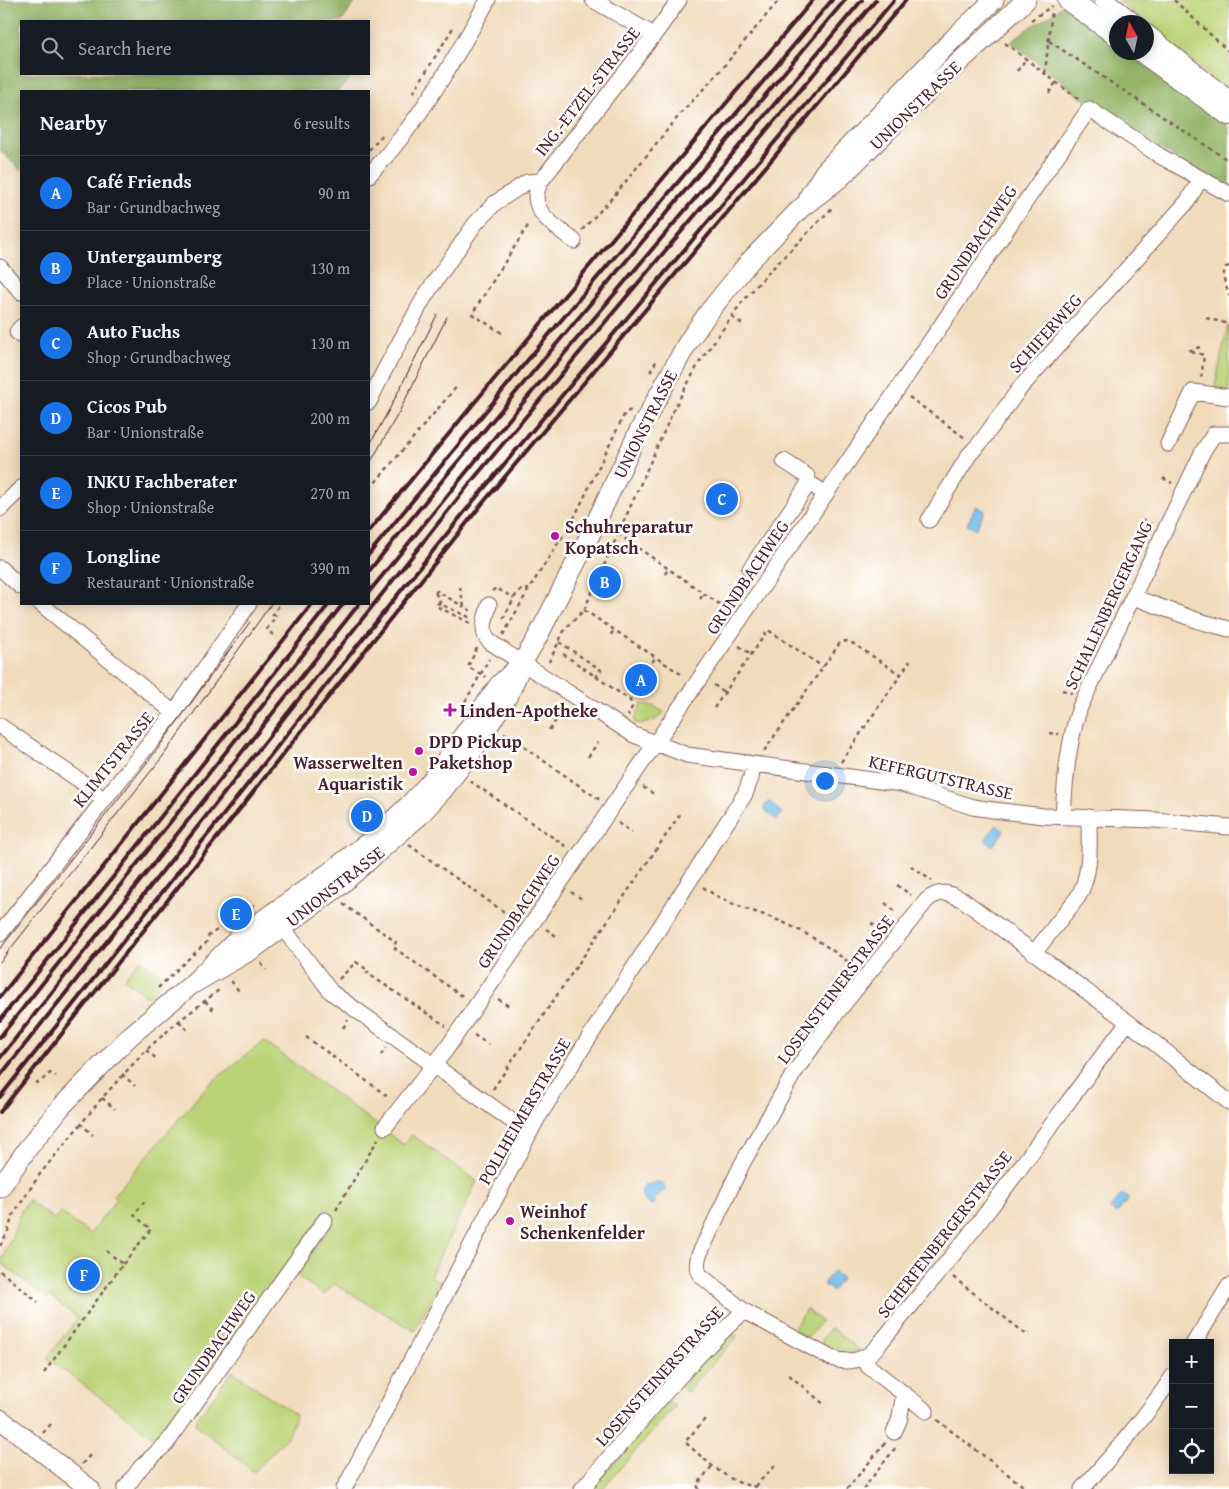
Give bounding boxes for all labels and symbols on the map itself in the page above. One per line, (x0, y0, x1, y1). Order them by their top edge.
north arrow (1109, 15, 1154, 60)
street label: ING.-ETZEL-STRASSE (528, 20, 646, 162)
street label: UNIONSTRASSE (863, 54, 967, 156)
street label: GRUNDBACHWEG (927, 179, 1024, 305)
street label: SCHIFERWEG (1002, 287, 1088, 379)
street label: UNIONSTRASSE (606, 365, 684, 483)
pin: C (706, 480, 738, 518)
place label: Schuhreparatur Kopatsch (565, 513, 694, 561)
street label: GRUNDBACHWEG (699, 514, 796, 640)
street label: SCHALLENBERGERGANG (1057, 516, 1159, 694)
marker: Schuhreparatur Kopatsch (549, 530, 561, 542)
pin: B (589, 563, 621, 601)
pin: A (625, 661, 657, 699)
place label: Linden-Apotheke (460, 697, 598, 724)
marker: Linden-Apotheke (444, 704, 456, 716)
street label: KLIMTSTRASSE (66, 705, 160, 813)
place label: DPD Pickup Paketshop (429, 728, 522, 776)
marker: DPD Pickup Paketshop (413, 745, 425, 757)
street label: KEFERGUTSTRASSE (866, 747, 1016, 807)
place label: Wasserwelten Aquaristik (293, 749, 404, 797)
marker: Wasserwelten Aquaristik (407, 766, 419, 778)
your location (812, 768, 838, 794)
pin: D (351, 797, 383, 835)
street label: UNIONSTRASSE (280, 839, 390, 933)
street label: GRUNDBACHWEG (470, 848, 567, 974)
pin: E (220, 895, 252, 933)
street label: LOSENSTEINERSTRASSE (770, 909, 900, 1069)
street label: POLLHEIMERSTRASSE (471, 1032, 577, 1190)
street label: SCHERFENBERGERSTRASSE (870, 1144, 1018, 1324)
place label: Weinhof Schenkenfelder (520, 1198, 646, 1246)
marker: Weinhof Schenkenfelder (504, 1215, 516, 1227)
pin: F (68, 1256, 100, 1294)
street label: GRUNDBACHWEG (164, 1284, 262, 1409)
street label: LOSENSTEINERSTRASSE (588, 1300, 730, 1452)

